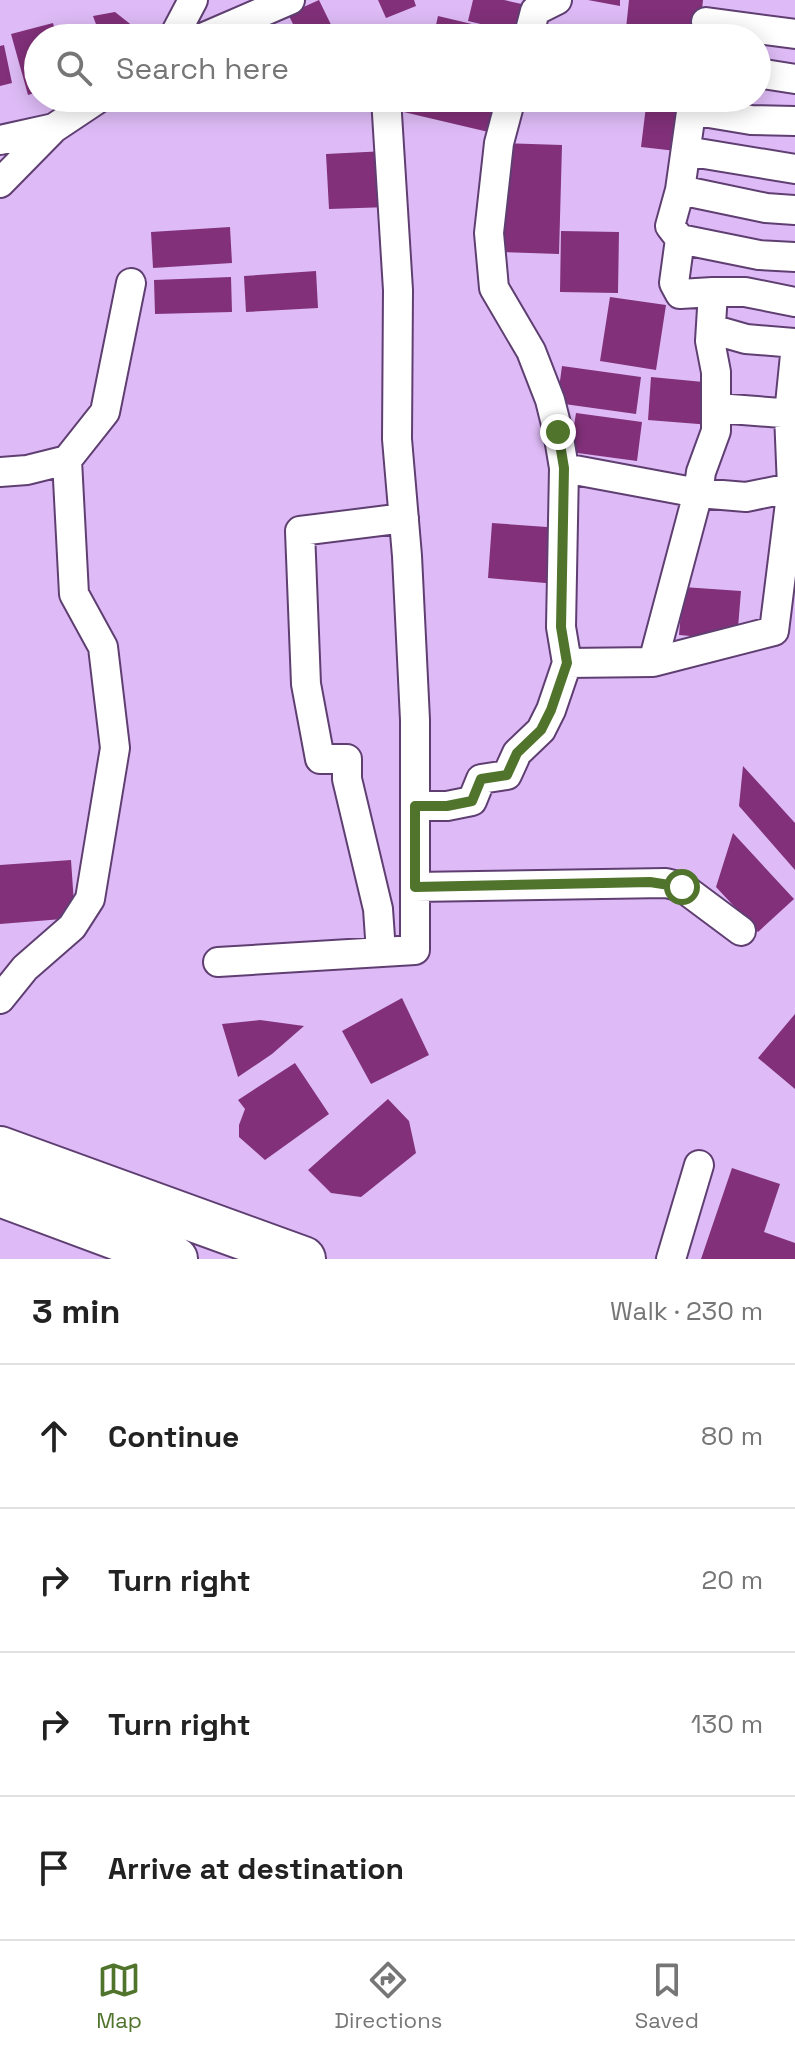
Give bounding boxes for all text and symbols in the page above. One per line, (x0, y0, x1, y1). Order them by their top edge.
search box (24, 24, 771, 112)
icon: search (52, 46, 96, 90)
text: Search here (116, 49, 289, 88)
route end (540, 414, 576, 450)
route start (664, 869, 700, 905)
text: 3 min (32, 1290, 120, 1333)
text: Walk · 230 m (610, 1294, 763, 1328)
icon: ahead (32, 1414, 76, 1458)
text: Continue (108, 1417, 239, 1456)
text: 80 m (701, 1419, 763, 1453)
icon: right (32, 1558, 76, 1602)
text: Turn right (108, 1561, 251, 1600)
text: 20 m (702, 1563, 763, 1597)
icon: right (32, 1702, 76, 1746)
text: Turn right (108, 1705, 251, 1744)
text: 130 m (691, 1707, 763, 1741)
icon: arrive (32, 1846, 76, 1890)
text: Arrive at destination (108, 1849, 404, 1888)
tab: Map (96, 1958, 142, 2034)
tab: Directions (334, 1958, 442, 2034)
tab: Saved (635, 1958, 699, 2034)

